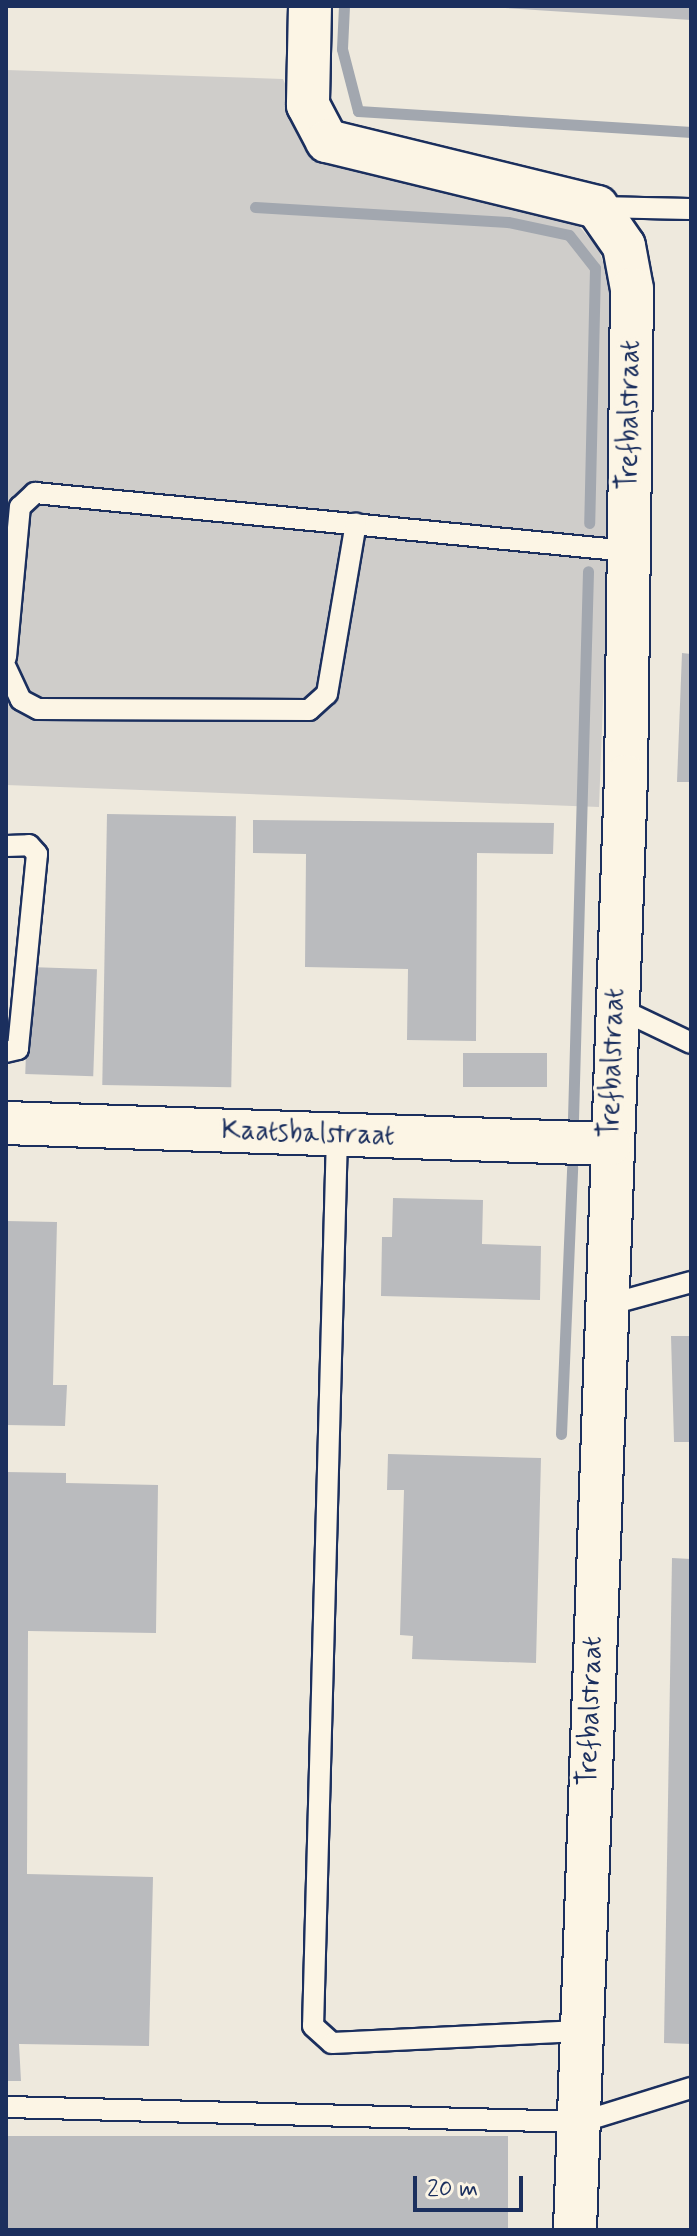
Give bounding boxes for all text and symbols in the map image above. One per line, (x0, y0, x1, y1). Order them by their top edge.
street label: Trefbalstraat (612, 340, 648, 490)
street label: Trefbalstraat (594, 988, 632, 1138)
street label: Kaatsbalstraat (221, 1114, 395, 1154)
street label: Trefbalstraat (572, 1636, 610, 1786)
scale bar (417, 2160, 527, 2210)
text: 20 m (427, 2174, 478, 2205)

